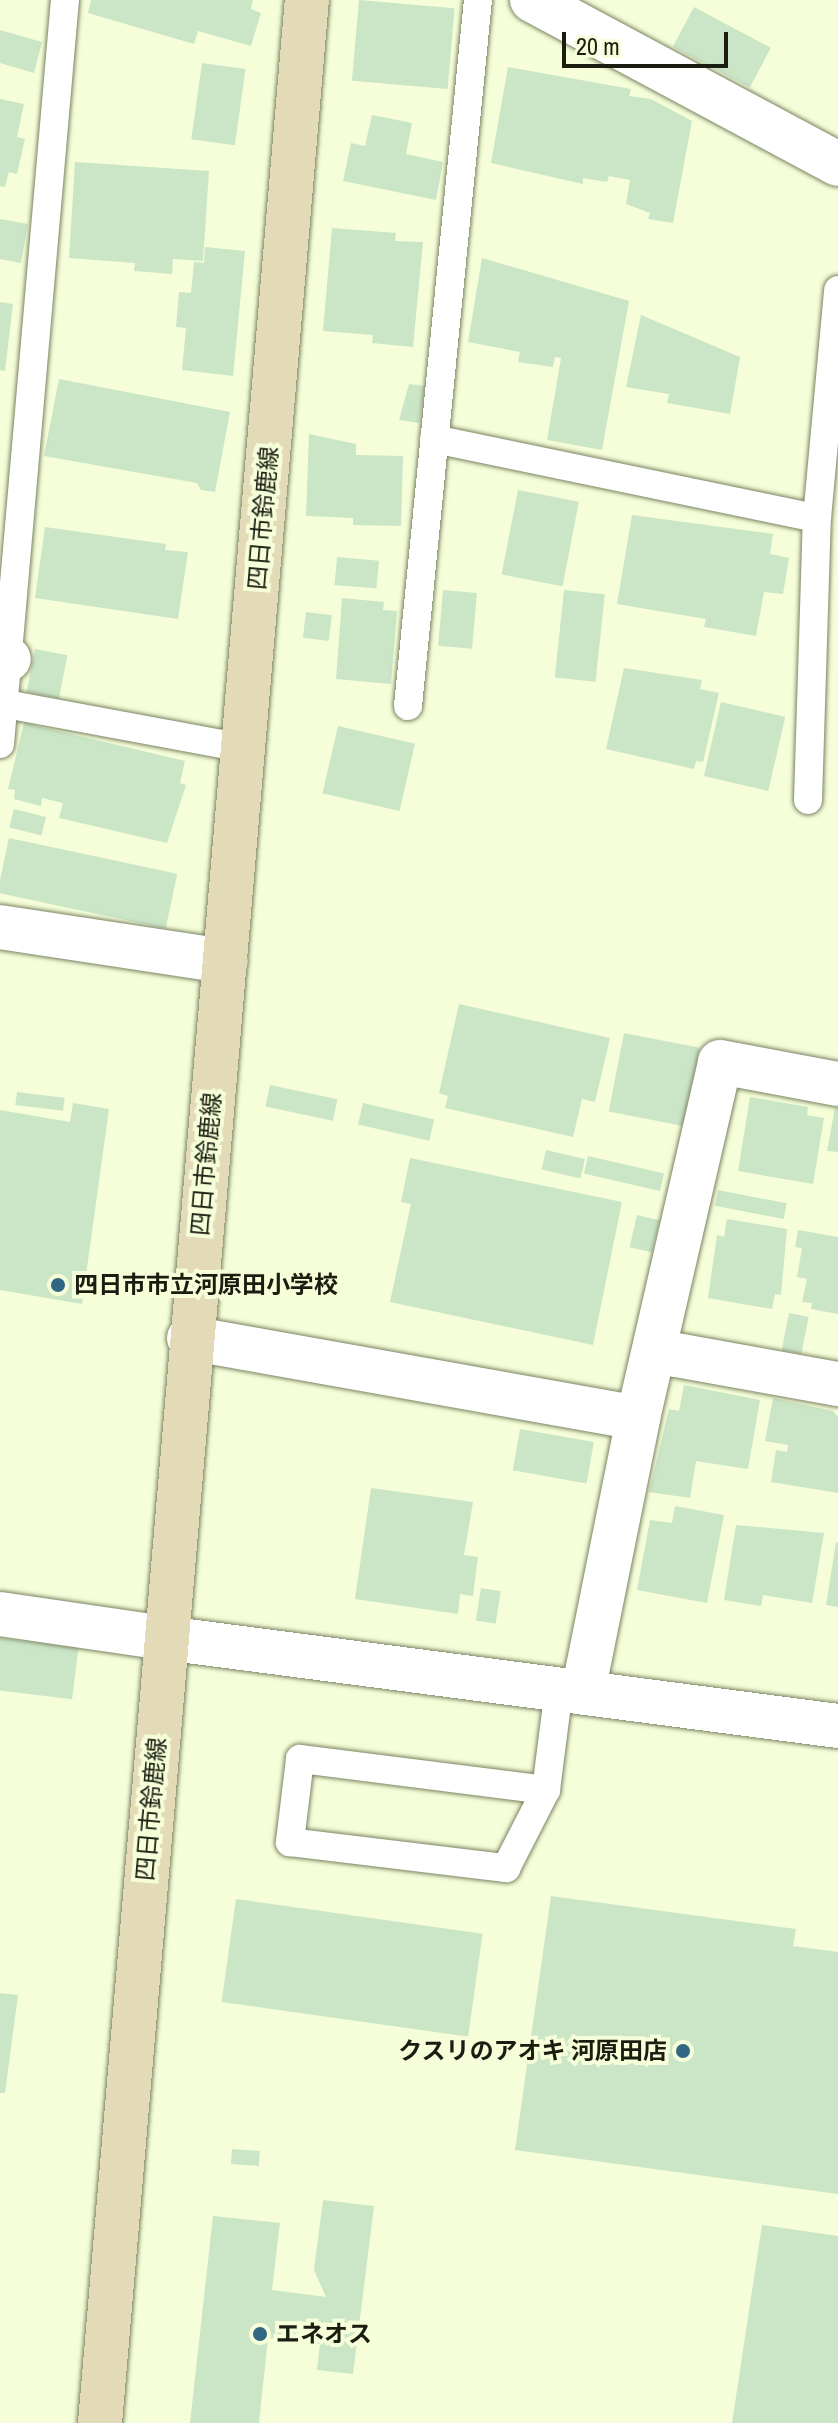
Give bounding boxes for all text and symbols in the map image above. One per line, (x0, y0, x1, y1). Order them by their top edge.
scale bar (566, 16, 732, 66)
text: 20 m (576, 30, 620, 62)
street label: 四日市鈴鹿線 (242, 445, 284, 591)
street label: 四日市鈴鹿線 (185, 1091, 227, 1237)
place label: 四日市市立河原田小学校 (74, 1271, 338, 1299)
marker: 四日市市立河原田小学校 (49, 1276, 67, 1294)
street label: 四日市鈴鹿線 (130, 1736, 172, 1882)
place label: クスリのアオキ 河原田店 (398, 2037, 667, 2065)
marker: クスリのアオキ 河原田店 (674, 2042, 692, 2060)
place label: エネオス (276, 2320, 372, 2348)
marker: エネオス (251, 2325, 269, 2343)

